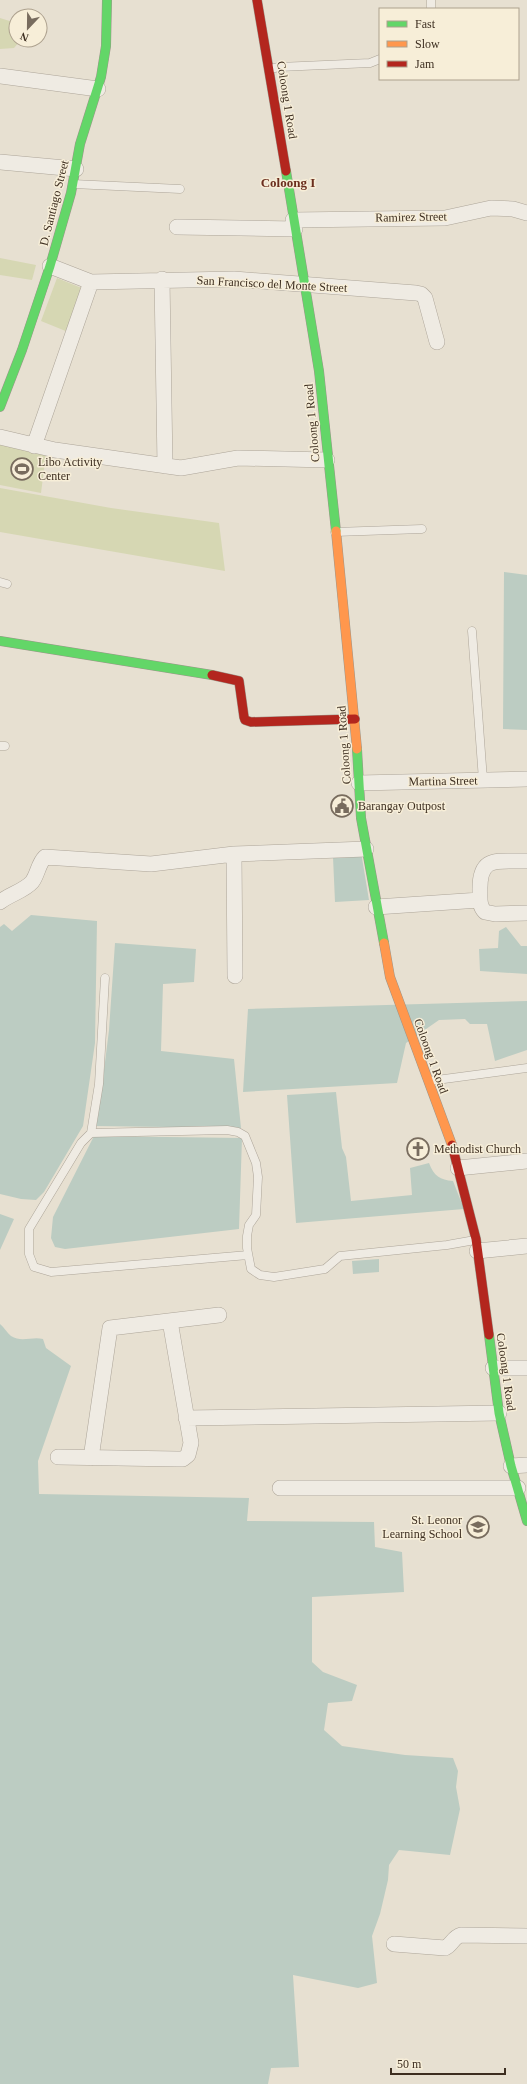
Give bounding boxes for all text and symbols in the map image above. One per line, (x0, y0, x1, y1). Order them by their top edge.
north arrow (8, 8, 48, 48)
legend (379, 8, 519, 80)
text: Fast (415, 17, 436, 31)
text: N (18, 30, 30, 44)
text: Slow (415, 37, 440, 51)
text: Jam (415, 57, 435, 71)
street label: Coloong 1 Road (274, 60, 300, 140)
street label: D. Santiago Street (37, 158, 72, 247)
district label: Coloong I (261, 175, 315, 190)
street label: Ramirez Street (375, 209, 448, 225)
street label: San Francisco del Monte Street (196, 273, 348, 295)
street label: Coloong 1 Road (302, 383, 322, 463)
place label: Libo Activity Center (38, 455, 102, 483)
sports icon: Libo Activity Center (9, 456, 35, 482)
street label: Coloong 1 Road (334, 705, 354, 785)
street label: Martina Street (408, 773, 478, 789)
public building icon: Barangay Outpost (329, 793, 355, 819)
place label: Barangay Outpost (358, 799, 446, 813)
street label: Coloong 1 Road (411, 1017, 451, 1095)
church icon: Methodist Church (405, 1136, 431, 1162)
place label: Methodist Church (434, 1142, 521, 1156)
street label: Coloong 1 Road (494, 1332, 518, 1412)
place label: St. Leonor Learning School (382, 1513, 463, 1541)
school or university icon: St. Leonor Learning School (465, 1514, 491, 1540)
scale bar (391, 2050, 505, 2076)
text: 50 m (397, 2057, 422, 2071)

